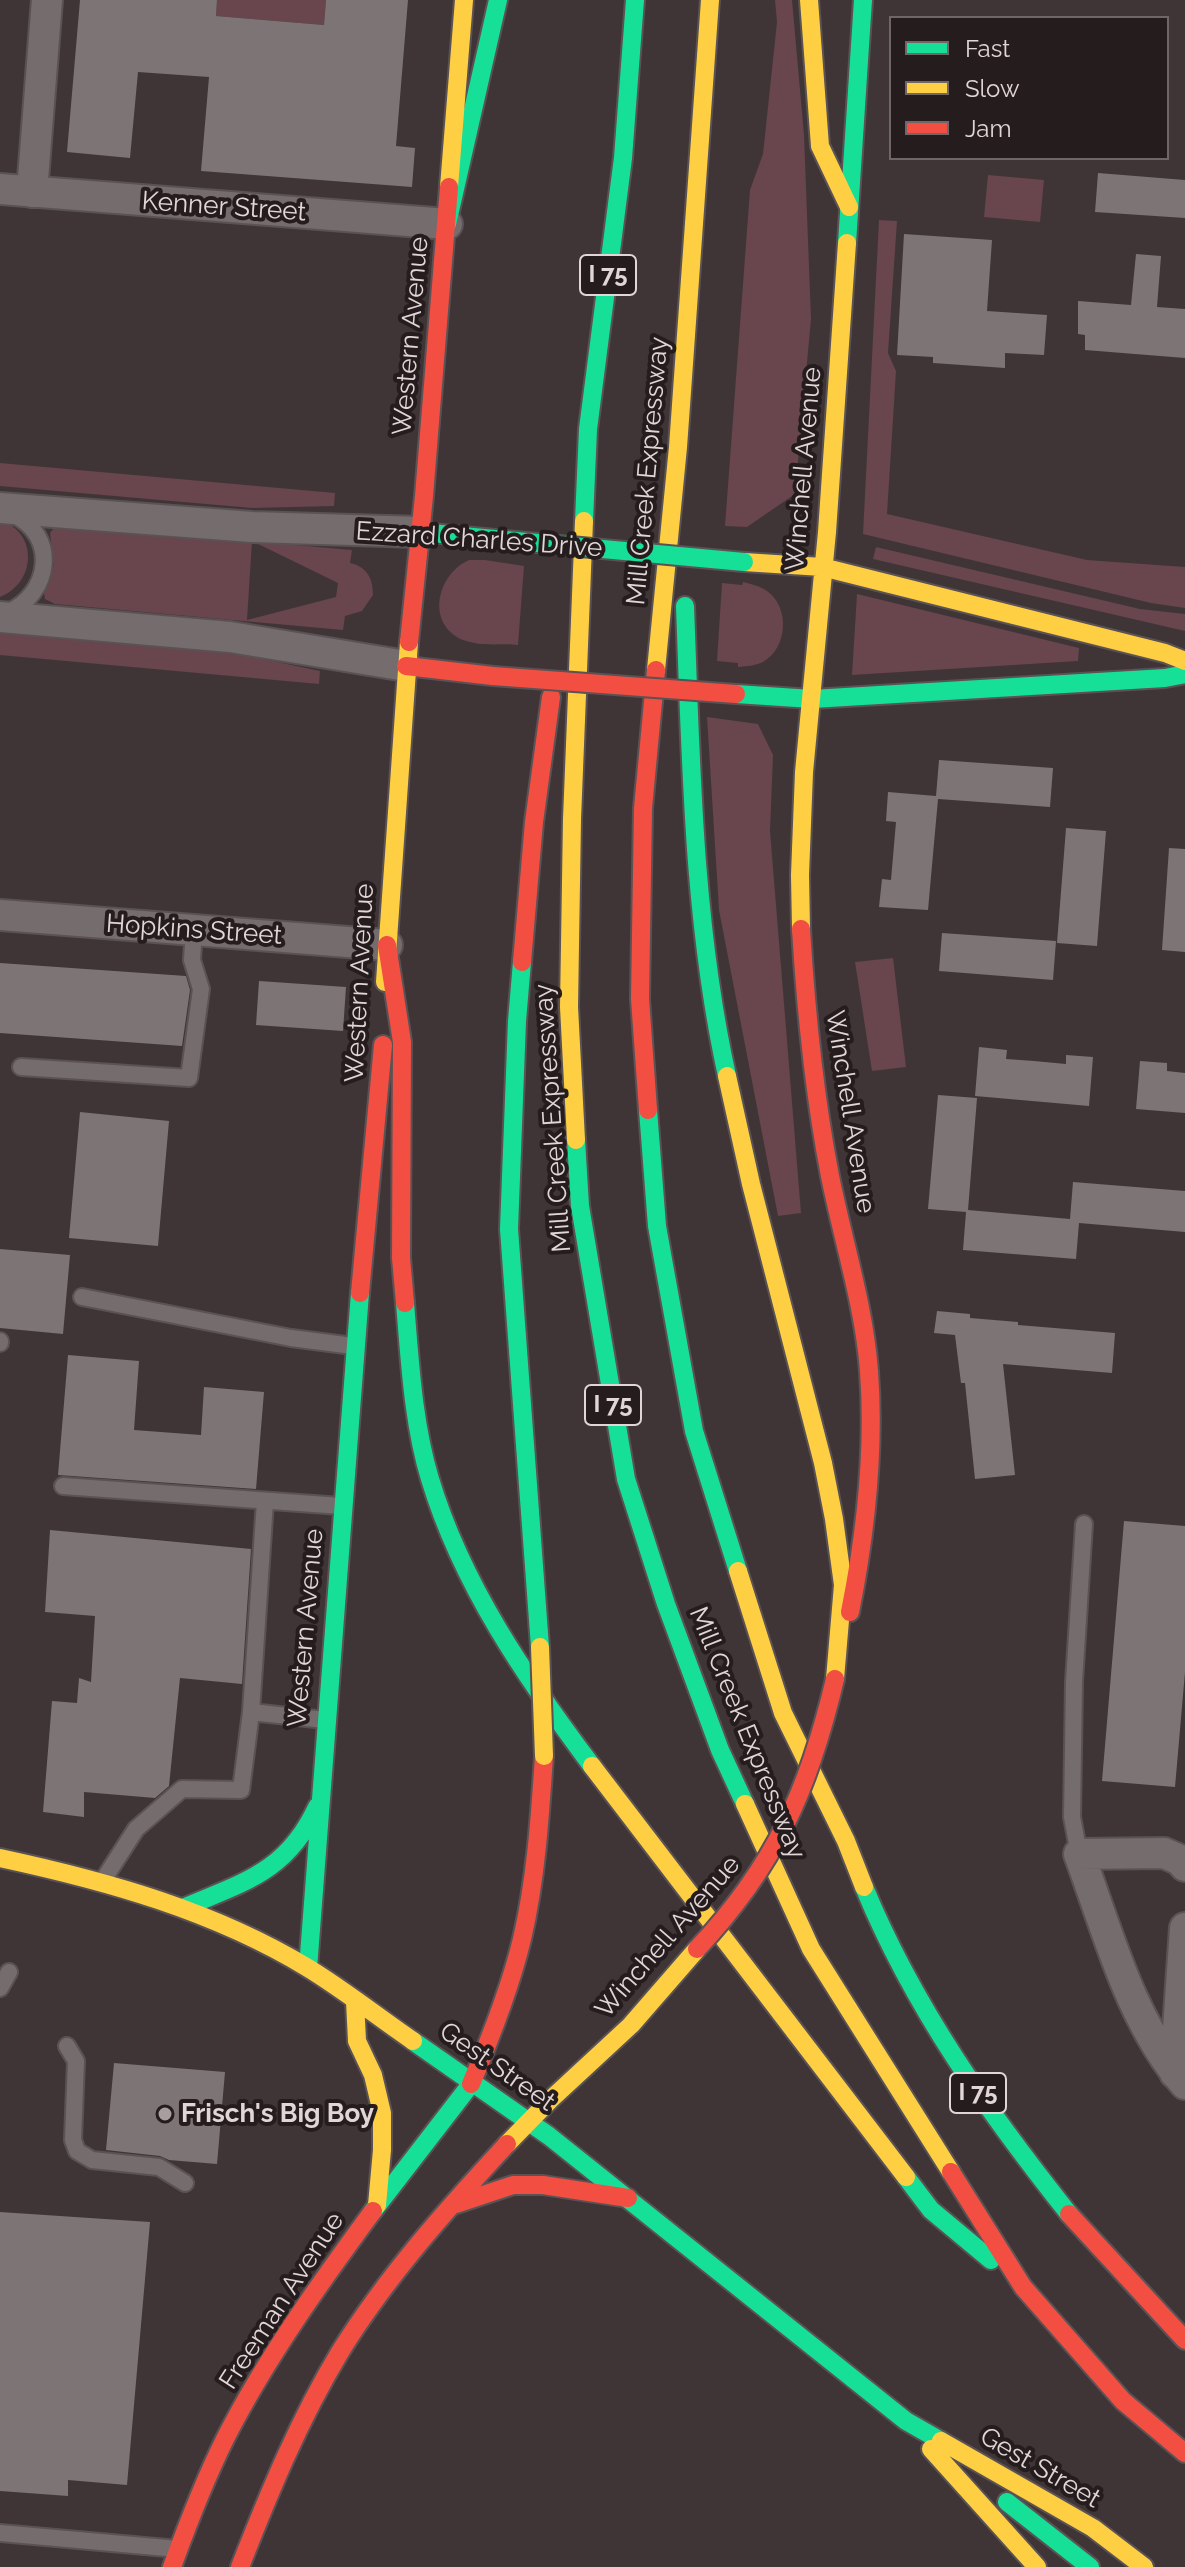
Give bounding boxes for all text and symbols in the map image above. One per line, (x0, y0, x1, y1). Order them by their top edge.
legend (889, 16, 1169, 160)
text: Fast (965, 34, 1010, 63)
text: Slow (965, 74, 1019, 103)
text: Jam (965, 114, 1011, 143)
street label: Kenner Street (141, 186, 307, 228)
street label: Western Avenue (387, 235, 435, 437)
road number: I 75 (580, 255, 636, 295)
street label: Mill Creek Expressway (621, 336, 675, 606)
street label: Winchell Avenue (780, 366, 828, 572)
street label: Ezzard Charles Drive (355, 516, 603, 564)
street label: Western Avenue (339, 883, 381, 1083)
street label: Hopkins Street (105, 908, 283, 952)
street label: Mill Creek Expressway (528, 983, 578, 1253)
street label: Winchell Avenue (819, 1008, 881, 1216)
road number: I 75 (585, 1385, 641, 1425)
street label: Western Avenue (282, 1527, 330, 1729)
street label: Mill Creek Expressway (682, 1602, 812, 1864)
street label: Winchell Avenue (589, 1850, 747, 2024)
street label: Gest Street (433, 2016, 561, 2118)
road number: I 75 (950, 2073, 1006, 2113)
place label: Frisch's Big Boy (181, 2098, 374, 2130)
marker: Frisch's Big Boy (156, 2105, 174, 2123)
street label: Freeman Avenue (213, 2207, 351, 2395)
street label: Gest Street (974, 2421, 1106, 2515)

